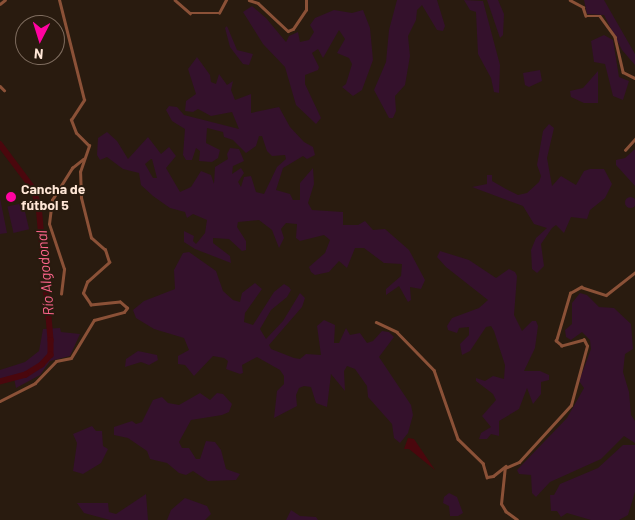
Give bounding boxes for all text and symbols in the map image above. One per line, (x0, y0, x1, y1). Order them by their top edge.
north arrow (15, 15, 65, 65)
text: N (33, 46, 44, 63)
place label: Cancha de fútbol 5 (21, 181, 85, 213)
marker: Cancha de fútbol 5 (5, 191, 17, 203)
water label: Río Algodonal (32, 230, 58, 316)

